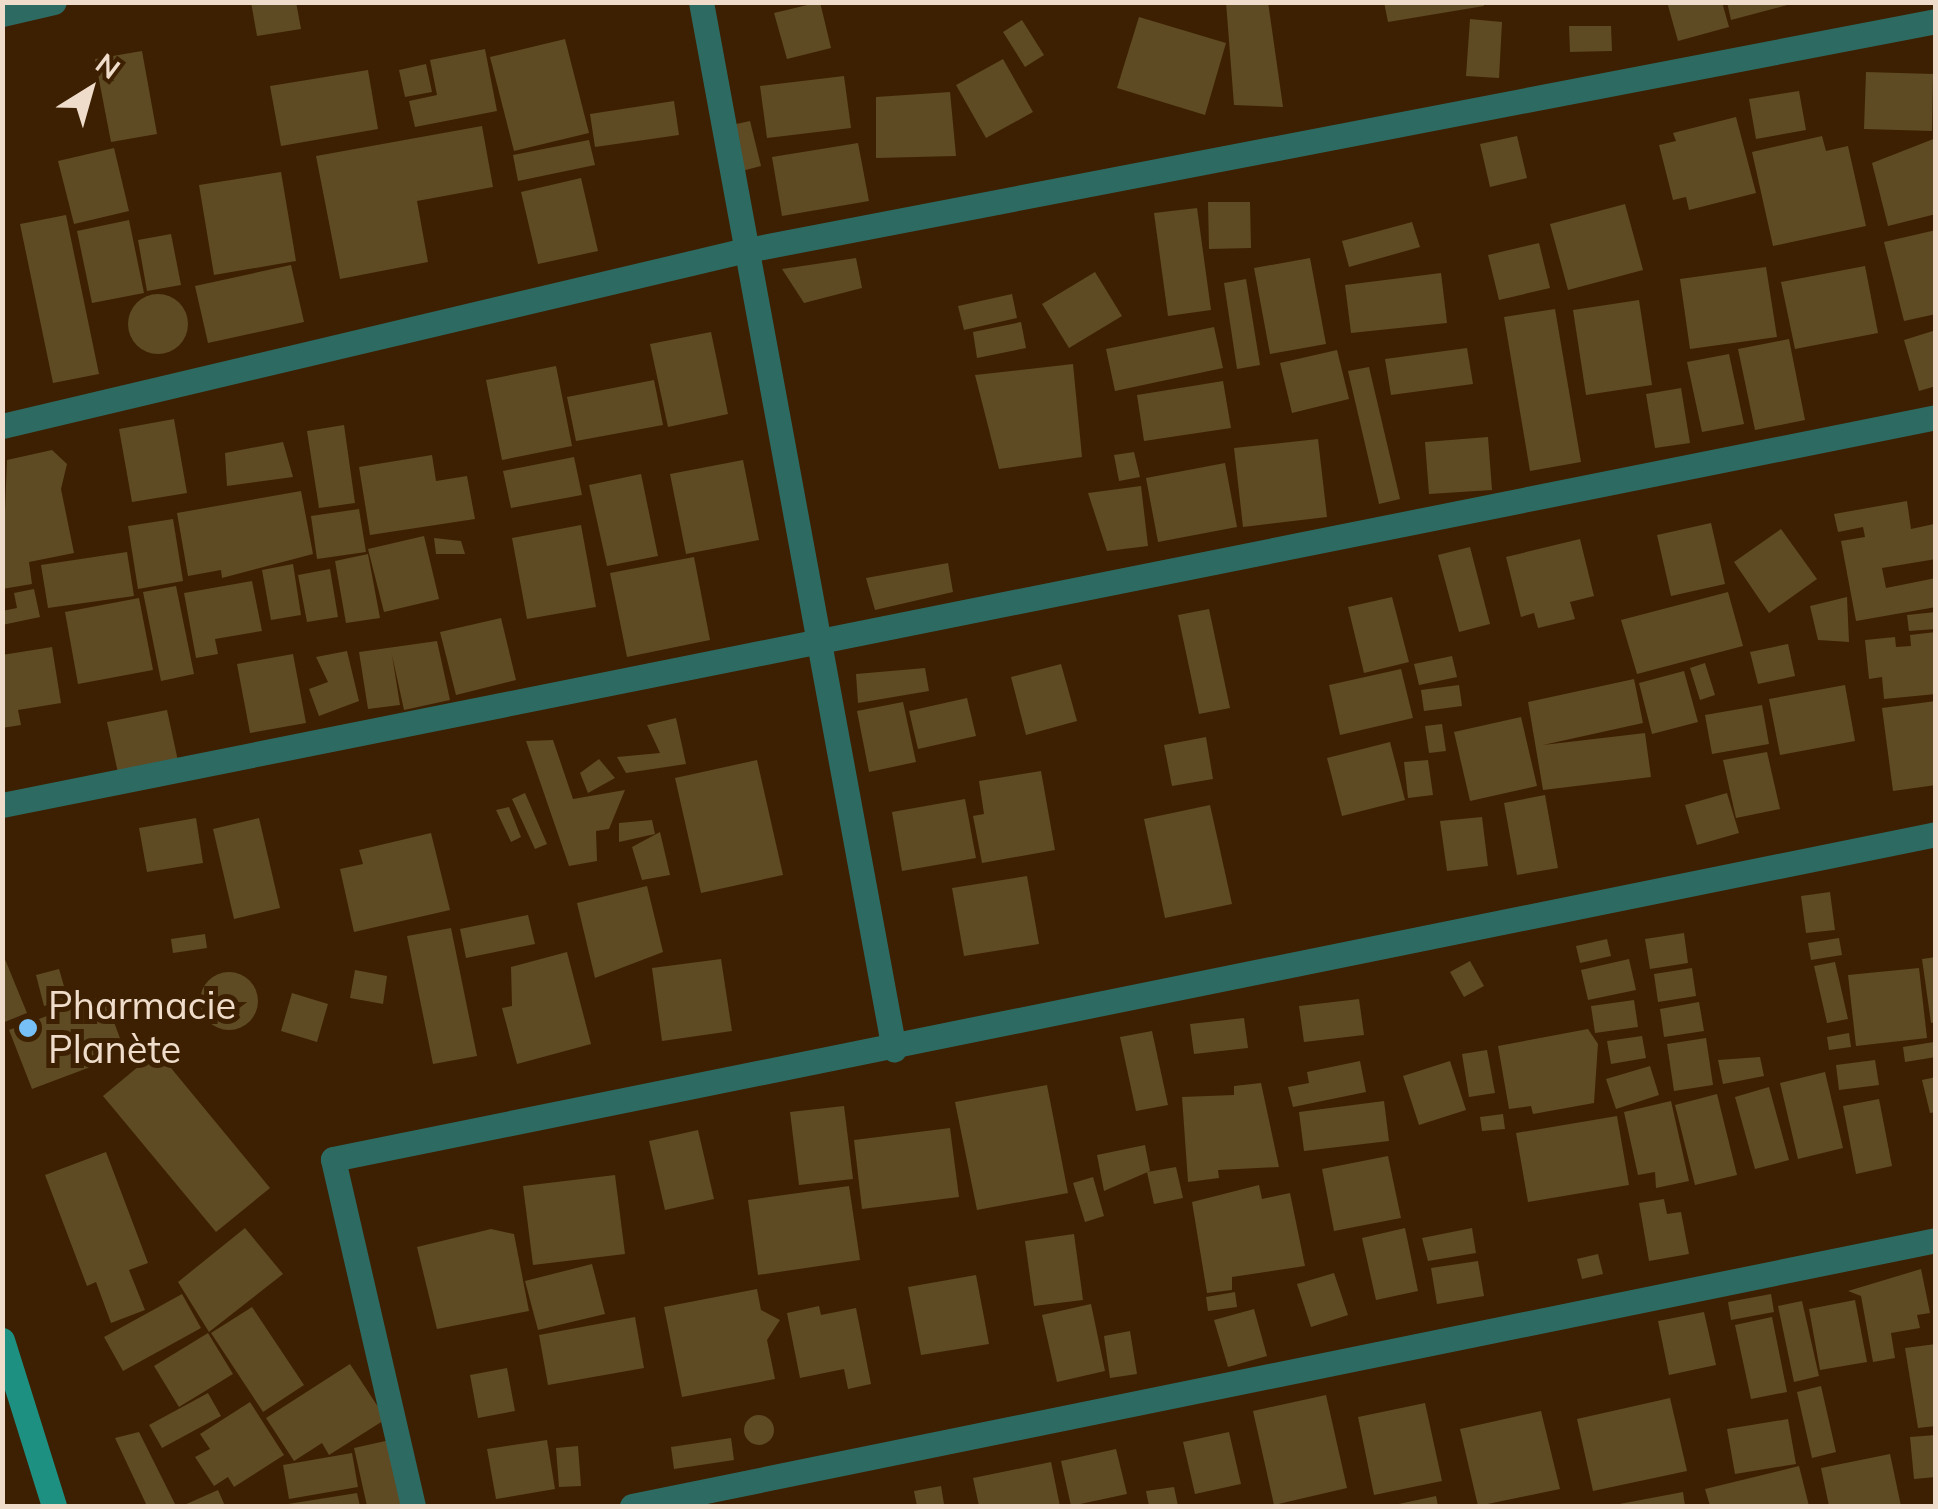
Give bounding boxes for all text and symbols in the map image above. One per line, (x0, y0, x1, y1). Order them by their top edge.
north arrow (40, 40, 140, 140)
text: N (89, 45, 127, 86)
place label: Pharmacie Planète (48, 983, 236, 1072)
marker: Pharmacie Planète (17, 1017, 39, 1039)

